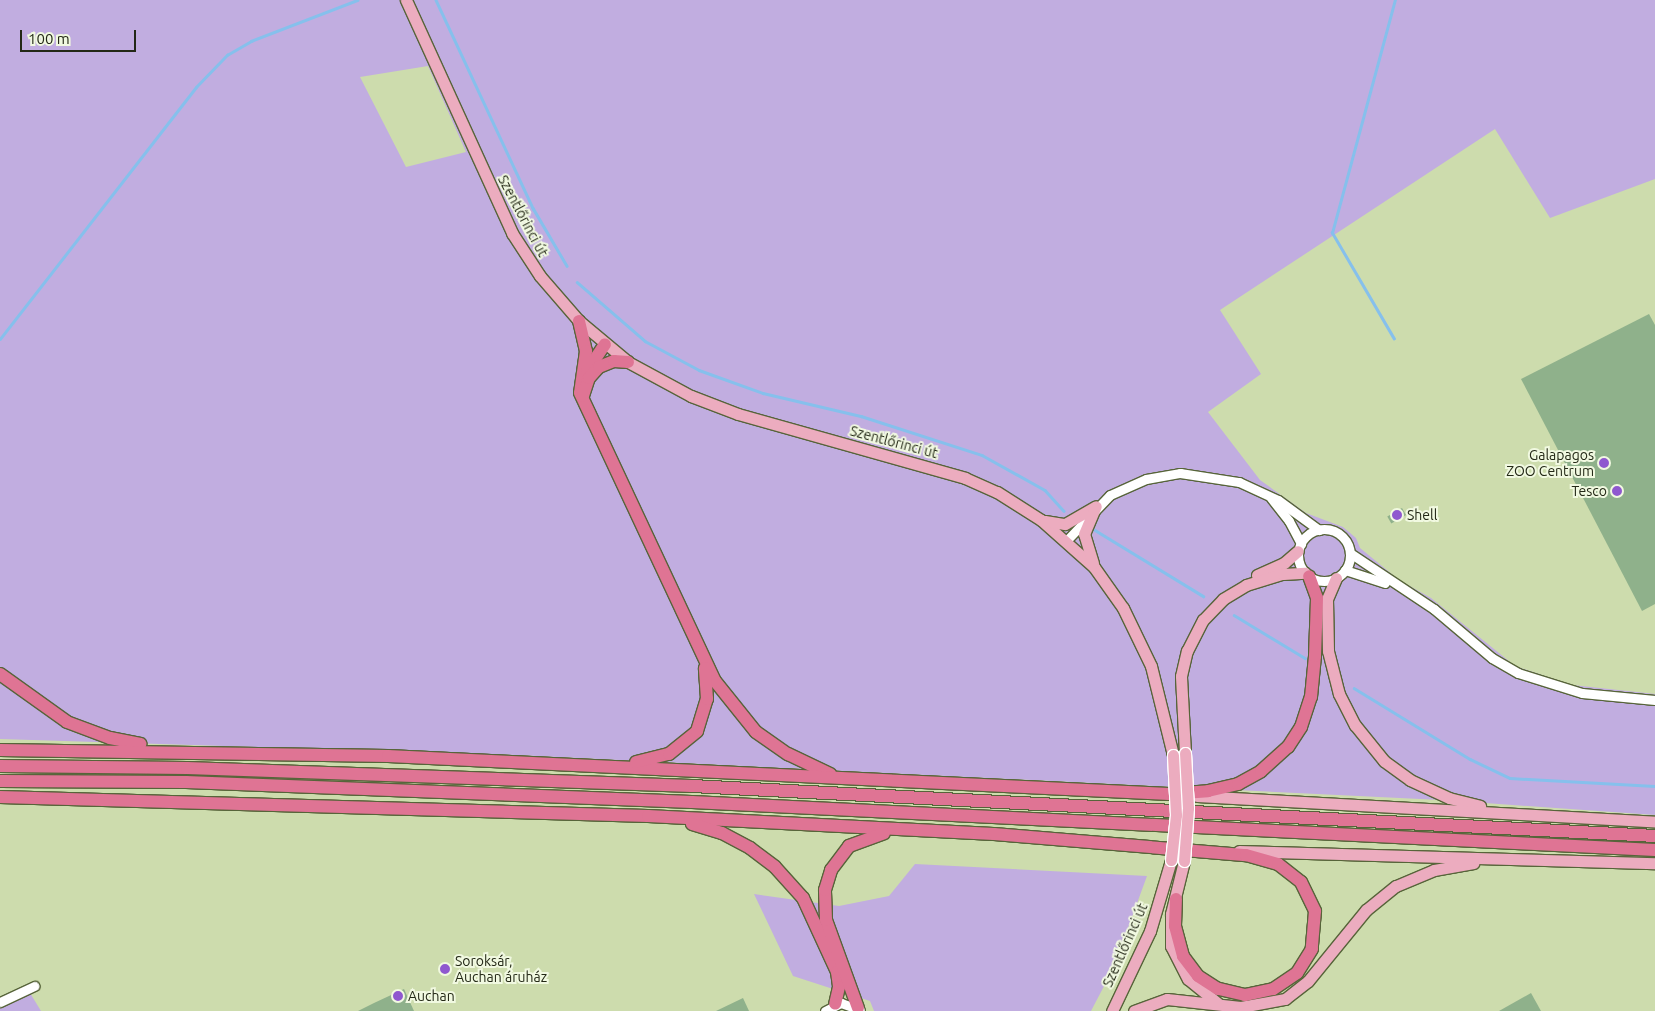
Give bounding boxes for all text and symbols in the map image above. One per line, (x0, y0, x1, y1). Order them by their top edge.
scale bar (22, 20, 139, 52)
text: 100 m (28, 30, 70, 47)
street label: Szentlőrinci út (494, 172, 552, 260)
street label: Szentlőrinci út (848, 422, 940, 462)
place label: Galapagos ZOO Centrum (1506, 447, 1594, 480)
marker: Galapagos ZOO Centrum (1598, 457, 1610, 469)
place label: Tesco (1571, 483, 1607, 499)
marker: Tesco (1611, 485, 1623, 497)
place label: Shell (1407, 507, 1437, 523)
marker: Shell (1391, 509, 1403, 521)
street label: Szentlőrinci út (1099, 900, 1151, 990)
place label: Soroksár, Auchan áruház (455, 953, 547, 986)
marker: Soroksár, Auchan áruház (439, 963, 451, 975)
place label: Auchan (408, 988, 455, 1004)
marker: Auchan (392, 990, 404, 1002)

